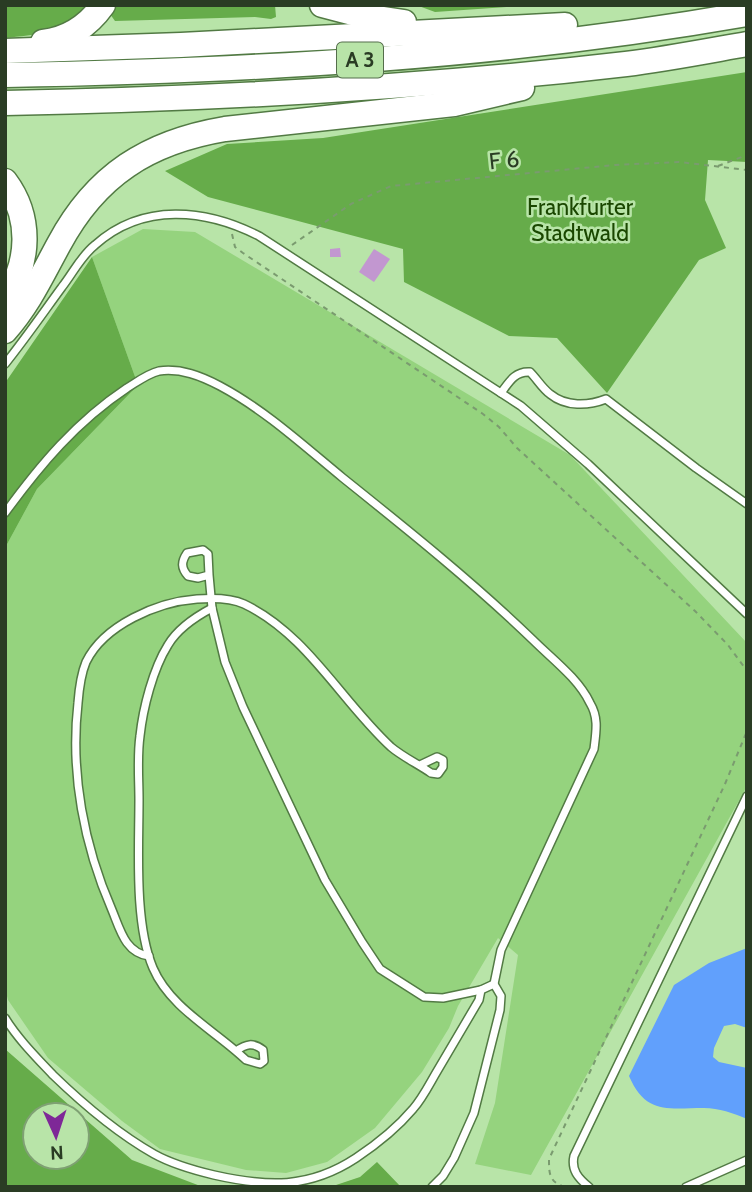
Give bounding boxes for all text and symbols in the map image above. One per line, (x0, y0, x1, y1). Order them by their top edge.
road number: A 3 (337, 42, 383, 78)
street label: F 6 (487, 144, 521, 176)
park label: Frankfurter Stadtwald (527, 193, 634, 247)
north arrow (21, 1101, 91, 1171)
text: N (50, 1141, 64, 1164)

